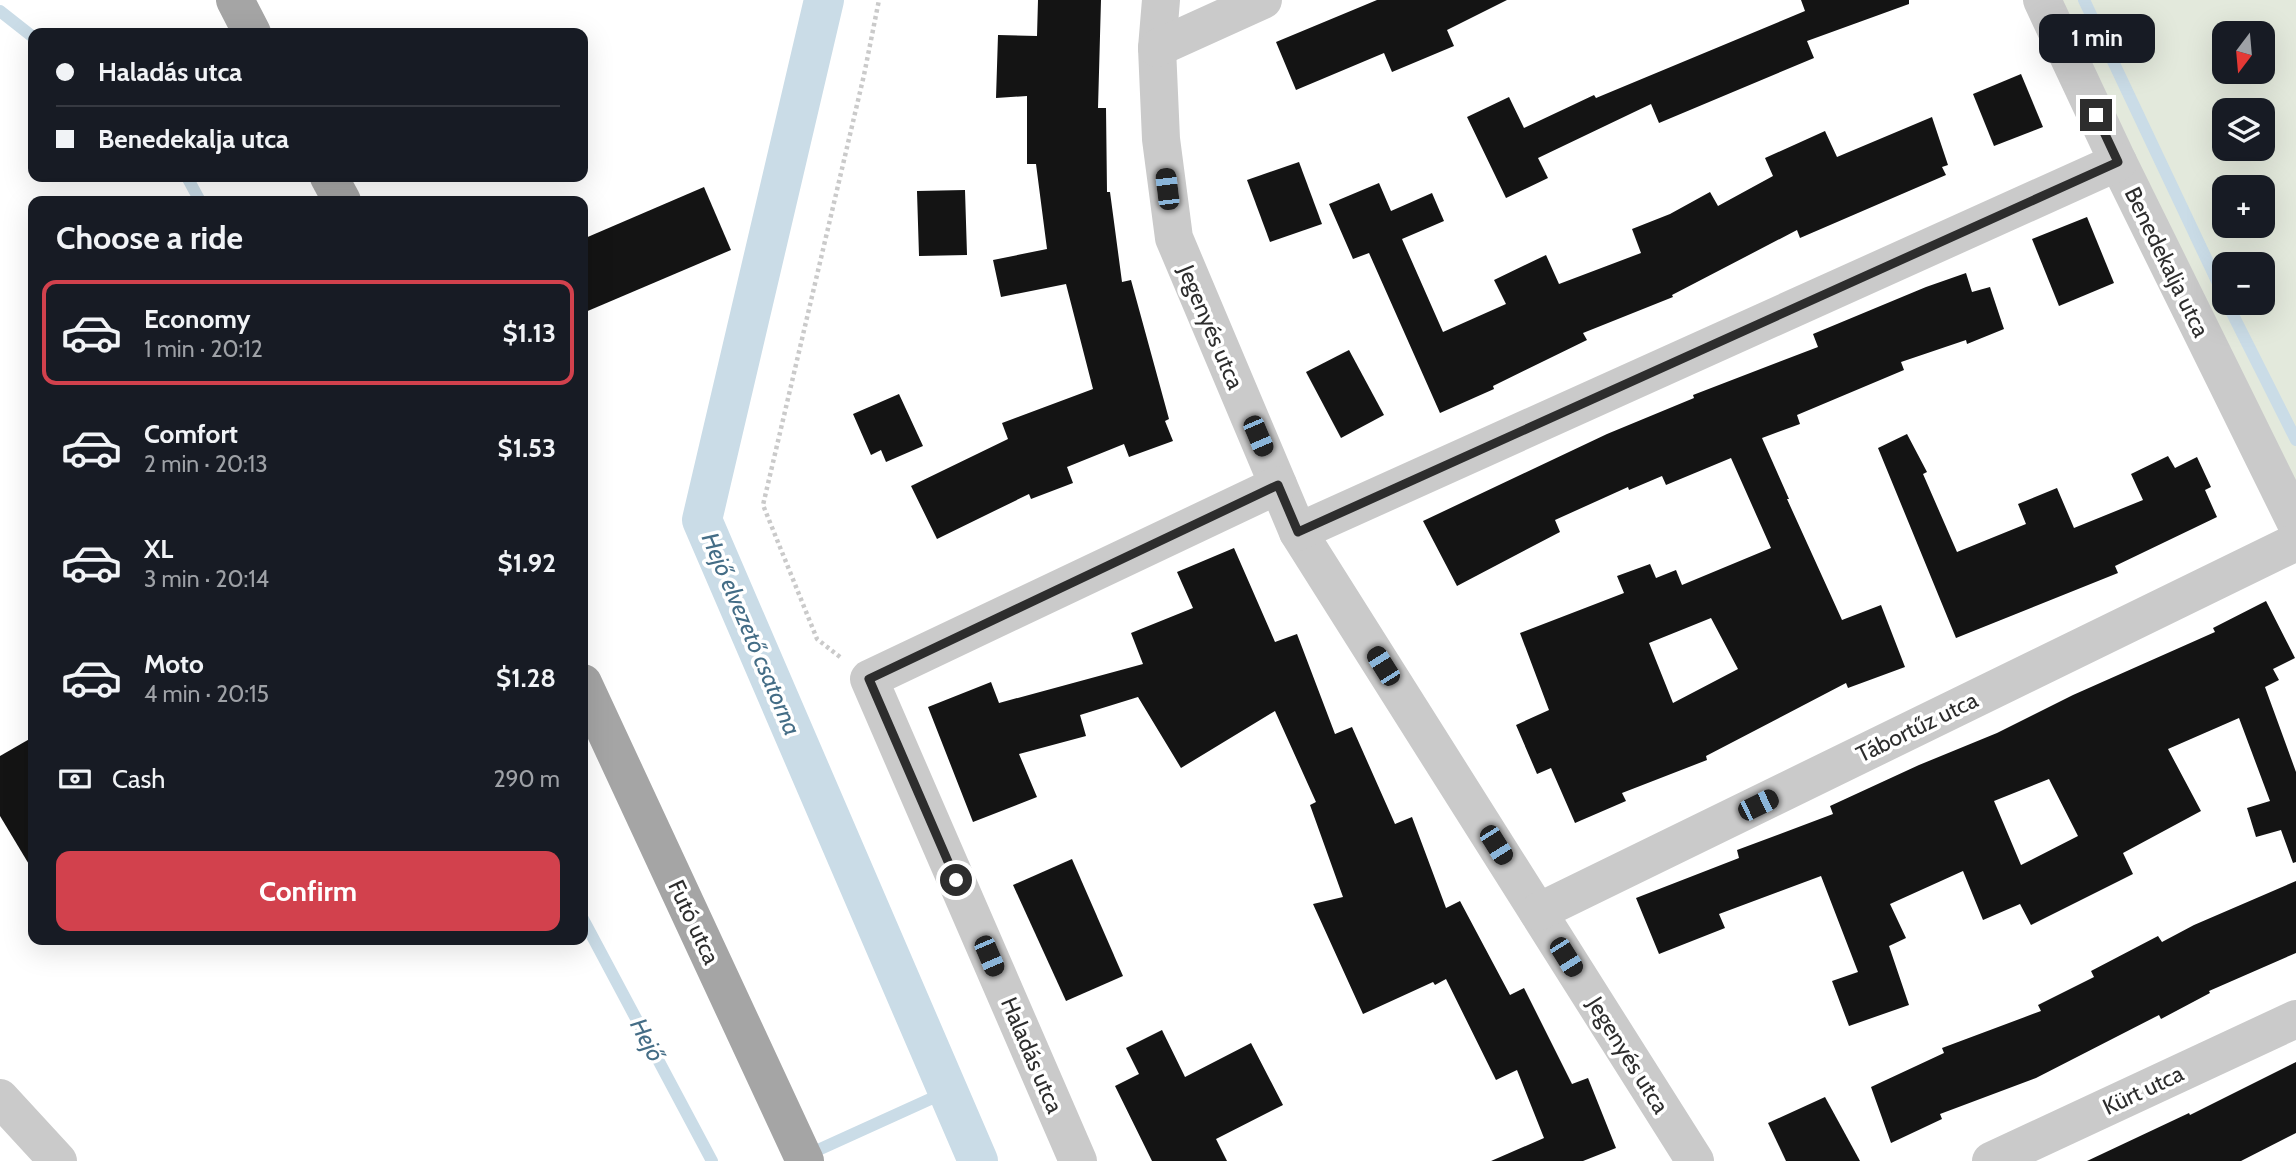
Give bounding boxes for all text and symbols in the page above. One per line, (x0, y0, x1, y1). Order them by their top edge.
callout: 1 min (2038, 13, 2154, 62)
north arrow (2212, 21, 2275, 84)
map controls (2212, 21, 2275, 315)
text: 1 min (2071, 24, 2123, 52)
text: Haladás utca (98, 56, 242, 88)
button: layers (2212, 98, 2275, 161)
route end (2080, 99, 2112, 131)
text: Benedekalja utca (98, 123, 289, 155)
car (1155, 167, 1180, 211)
button: + (2212, 175, 2275, 238)
street label: Benedekalja utca (2119, 182, 2215, 342)
text: Choose a ride (56, 218, 243, 257)
button: − (2212, 252, 2275, 315)
street label: Jegenyés utca (1172, 260, 1250, 393)
icon: car (60, 301, 123, 364)
text: Economy (144, 303, 250, 335)
text: $1.13 (502, 317, 556, 349)
text: 1 min · 20:12 (144, 335, 263, 363)
car (1241, 413, 1276, 459)
icon: car (60, 416, 123, 479)
text: Comfort (144, 418, 238, 450)
text: $1.53 (498, 432, 556, 464)
text: 2 min · 20:13 (144, 450, 268, 478)
water label: Hejő elvezető csatorna (696, 528, 807, 740)
icon: car (60, 531, 123, 594)
text: XL (144, 533, 173, 565)
text: $1.92 (498, 547, 556, 579)
text: 3 min · 20:14 (144, 565, 269, 593)
car (1363, 643, 1404, 689)
icon: car (60, 646, 123, 709)
text: Moto (144, 648, 204, 680)
text: $1.28 (496, 662, 556, 694)
text: 4 min · 20:15 (144, 680, 269, 708)
street label: Tábortűz utca (1852, 686, 1982, 768)
icon: cash (56, 760, 94, 798)
text: Cash (112, 763, 165, 795)
text: 290 m (493, 765, 560, 793)
car (1735, 786, 1782, 824)
car (1476, 822, 1517, 868)
button: Confirm (56, 851, 560, 931)
route start (940, 864, 972, 896)
street label: Futó utca (662, 875, 726, 969)
car (972, 933, 1007, 979)
car (1546, 934, 1587, 980)
street label: Jegenyés utca (1581, 991, 1675, 1118)
street label: Haladás utca (995, 993, 1069, 1117)
water label: Hejő (624, 1013, 672, 1068)
street label: Kürt utca (2098, 1059, 2188, 1121)

